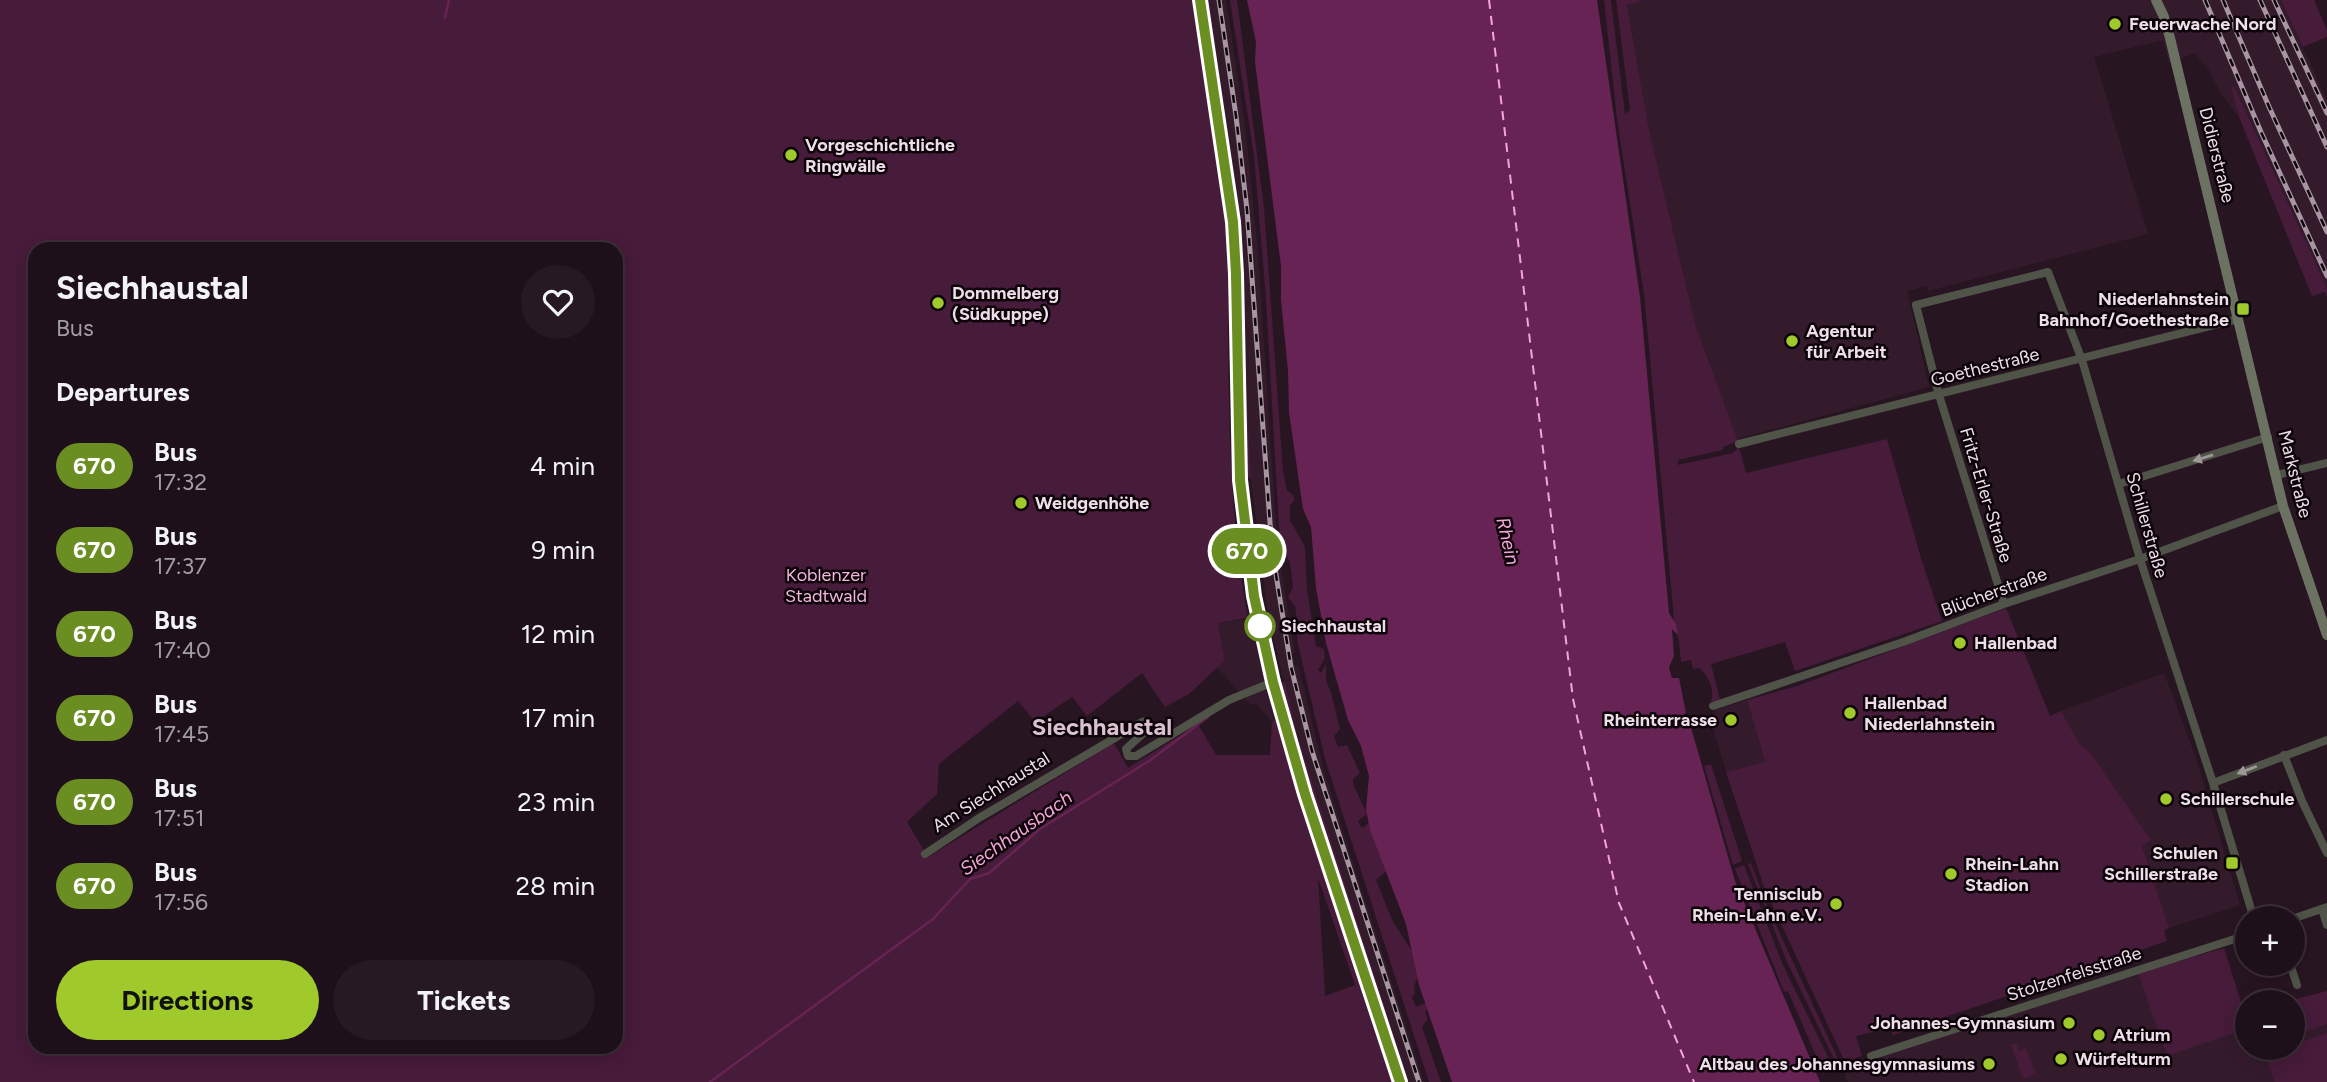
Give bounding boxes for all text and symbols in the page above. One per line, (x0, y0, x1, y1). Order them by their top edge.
place label: Feuerwache Nord (2129, 13, 2276, 35)
marker: Feuerwache Nord (2107, 16, 2123, 32)
street label: Didierstraße (2195, 105, 2240, 205)
place label: Vorgeschichtliche Ringwälle (805, 134, 955, 177)
marker: Vorgeschichtliche Ringwälle (783, 147, 799, 163)
button: heart (521, 265, 595, 339)
text: Siechhaustal (56, 268, 249, 307)
place label: Dommelberg (Südkuppe) (952, 282, 1059, 325)
place label: Niederlahnstein Bahnhof/Goethestraße (2038, 288, 2229, 331)
marker: Dommelberg (Südkuppe) (930, 295, 946, 311)
marker: Niederlahnstein Bahnhof/Goethestraße (2235, 301, 2251, 317)
text: Bus (56, 314, 94, 342)
place label: Agentur für Arbeit (1806, 320, 1887, 363)
marker: Agentur für Arbeit (1784, 333, 1800, 349)
street label: Goethestraße (1928, 343, 2042, 391)
text: Departures (56, 376, 190, 408)
street label: Fritz-Erler-Straße (1955, 425, 2017, 565)
street label: Markstraße (2273, 428, 2317, 520)
text: Bus (154, 436, 197, 468)
text: 4 min (530, 450, 595, 482)
text: 670 (73, 451, 116, 480)
one-way arrow (2192, 453, 2213, 463)
text: 17:32 (154, 468, 207, 496)
street label: Schillerstraße (2121, 469, 2173, 581)
place label: Weidgenhöhe (1035, 492, 1149, 514)
marker: Weidgenhöhe (1013, 495, 1029, 511)
water label: Rhein (1491, 515, 1525, 567)
text: Bus (154, 520, 197, 552)
line badge: 670 (1207, 528, 1287, 574)
text: 9 min (531, 534, 595, 566)
text: 670 (73, 535, 116, 564)
text: 670 (1226, 536, 1268, 565)
text: 17:37 (154, 552, 207, 580)
street label: Blücherstraße (1938, 563, 2050, 621)
park label: Koblenzer Stadtwald (785, 564, 867, 607)
text: Bus (154, 604, 197, 636)
marker: Siechhaustal (1245, 611, 1275, 641)
place label: Siechhaustal (1281, 615, 1386, 637)
text: 12 min (521, 618, 595, 650)
text: 670 (73, 619, 116, 648)
place label: Hallenbad (1974, 632, 2057, 654)
marker: Hallenbad (1952, 635, 1968, 651)
text: 17:40 (154, 636, 211, 664)
text: Bus (154, 688, 197, 720)
place label: Hallenbad Niederlahnstein (1864, 692, 1995, 735)
text: 17 min (521, 702, 595, 734)
text: 670 (73, 703, 116, 732)
marker: Hallenbad Niederlahnstein (1842, 705, 1858, 721)
place label: Rheinterrasse (1603, 709, 1717, 731)
district label: Siechhaustal (1032, 712, 1172, 741)
marker: Rheinterrasse (1723, 712, 1739, 728)
text: 17:45 (154, 720, 209, 748)
street label: Am Siechhaustal (928, 747, 1054, 837)
one-way arrow (2236, 765, 2257, 776)
text: Bus (154, 772, 197, 804)
text: 23 min (517, 786, 595, 818)
water label: Siechhausbach (955, 786, 1077, 880)
text: 670 (73, 787, 116, 816)
place label: Schillerschule (2180, 788, 2295, 810)
marker: Schillerschule (2158, 791, 2174, 807)
text: 17:51 (154, 804, 204, 832)
place label: Schulen Schillerstraße (2104, 842, 2218, 885)
place label: Rhein-Lahn Stadion (1965, 853, 2059, 896)
marker: Schulen Schillerstraße (2224, 855, 2240, 871)
text: Bus (154, 856, 197, 888)
marker: Rhein-Lahn Stadion (1943, 866, 1959, 882)
text: 28 min (515, 870, 595, 902)
text: 670 (73, 871, 116, 900)
place label: Tennisclub Rhein-Lahn e.V. (1692, 883, 1822, 926)
text: 17:56 (154, 888, 208, 916)
marker: Tennisclub Rhein-Lahn e.V. (1828, 896, 1844, 912)
map controls (2235, 906, 2305, 1060)
button: + (2235, 906, 2305, 976)
street label: Stolzenfelsstraße (2004, 942, 2144, 1006)
button: Directions (56, 960, 319, 1040)
button: Tickets (333, 960, 595, 1040)
button: − (2235, 990, 2305, 1060)
place label: Johannes-Gymnasium (1870, 1012, 2055, 1034)
marker: Johannes-Gymnasium (2061, 1015, 2077, 1031)
place label: Atrium (2113, 1024, 2171, 1046)
marker: Atrium (2091, 1027, 2107, 1043)
place label: Würfelturm (2075, 1048, 2171, 1070)
marker: Würfelturm (2053, 1051, 2069, 1067)
place label: Altbau des Johannesgymnasiums (1699, 1053, 1976, 1075)
marker: Altbau des Johannesgymnasiums (1981, 1056, 1997, 1072)

